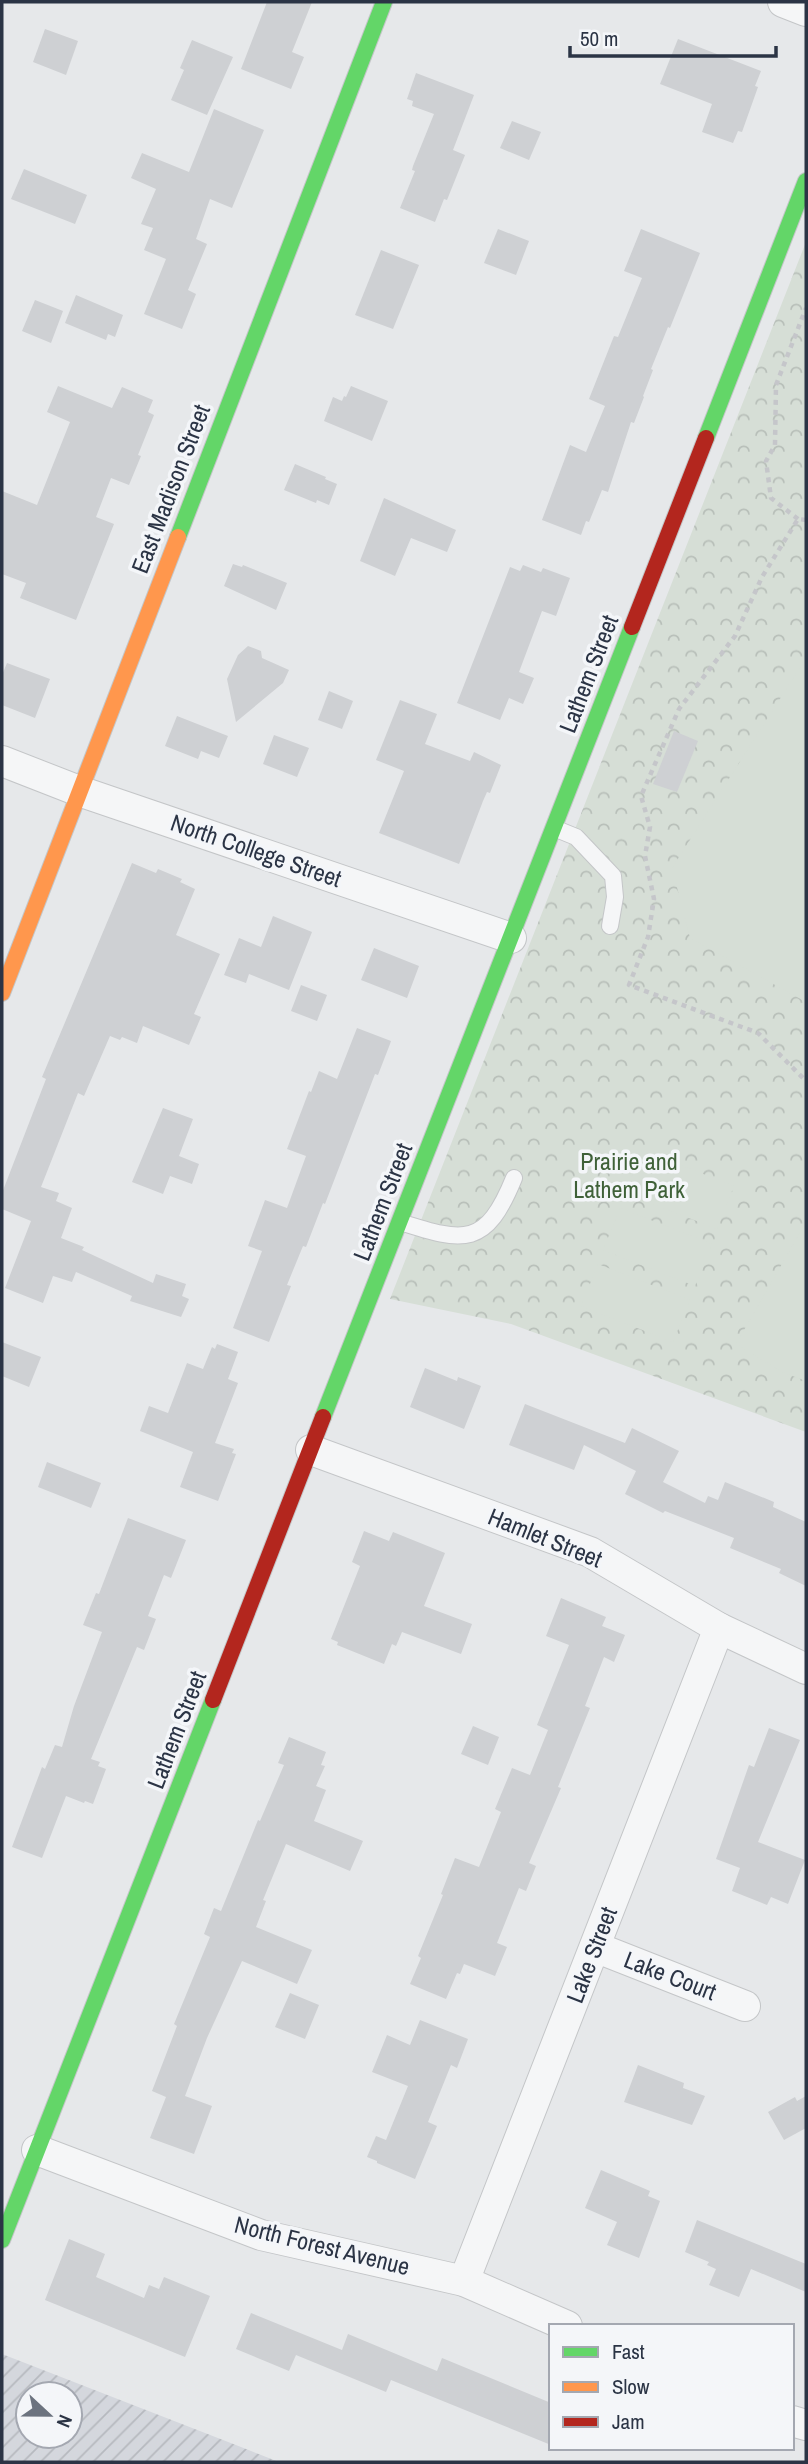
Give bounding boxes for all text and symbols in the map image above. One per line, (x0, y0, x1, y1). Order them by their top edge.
scale bar (570, 14, 776, 58)
text: 50 m (580, 24, 618, 53)
street label: East Madison Street (123, 399, 217, 578)
street label: Lathem Street (551, 610, 625, 737)
street label: North College Street (167, 806, 346, 894)
street label: Lathem Street (345, 1138, 419, 1265)
park label: Prairie and Lathem Park (573, 1145, 685, 1205)
street label: Hamlet Street (484, 1500, 608, 1575)
street label: Lathem Street (139, 1666, 213, 1793)
street label: Lake Street (558, 1901, 624, 2007)
street label: Lake Court (620, 1943, 722, 2007)
street label: North Forest Avenue (231, 2208, 413, 2282)
legend (549, 2324, 794, 2450)
text: Fast (612, 2337, 645, 2366)
text: Slow (612, 2372, 650, 2401)
north arrow (14, 2380, 84, 2450)
text: Jam (612, 2407, 645, 2436)
text: N (51, 2411, 79, 2431)

